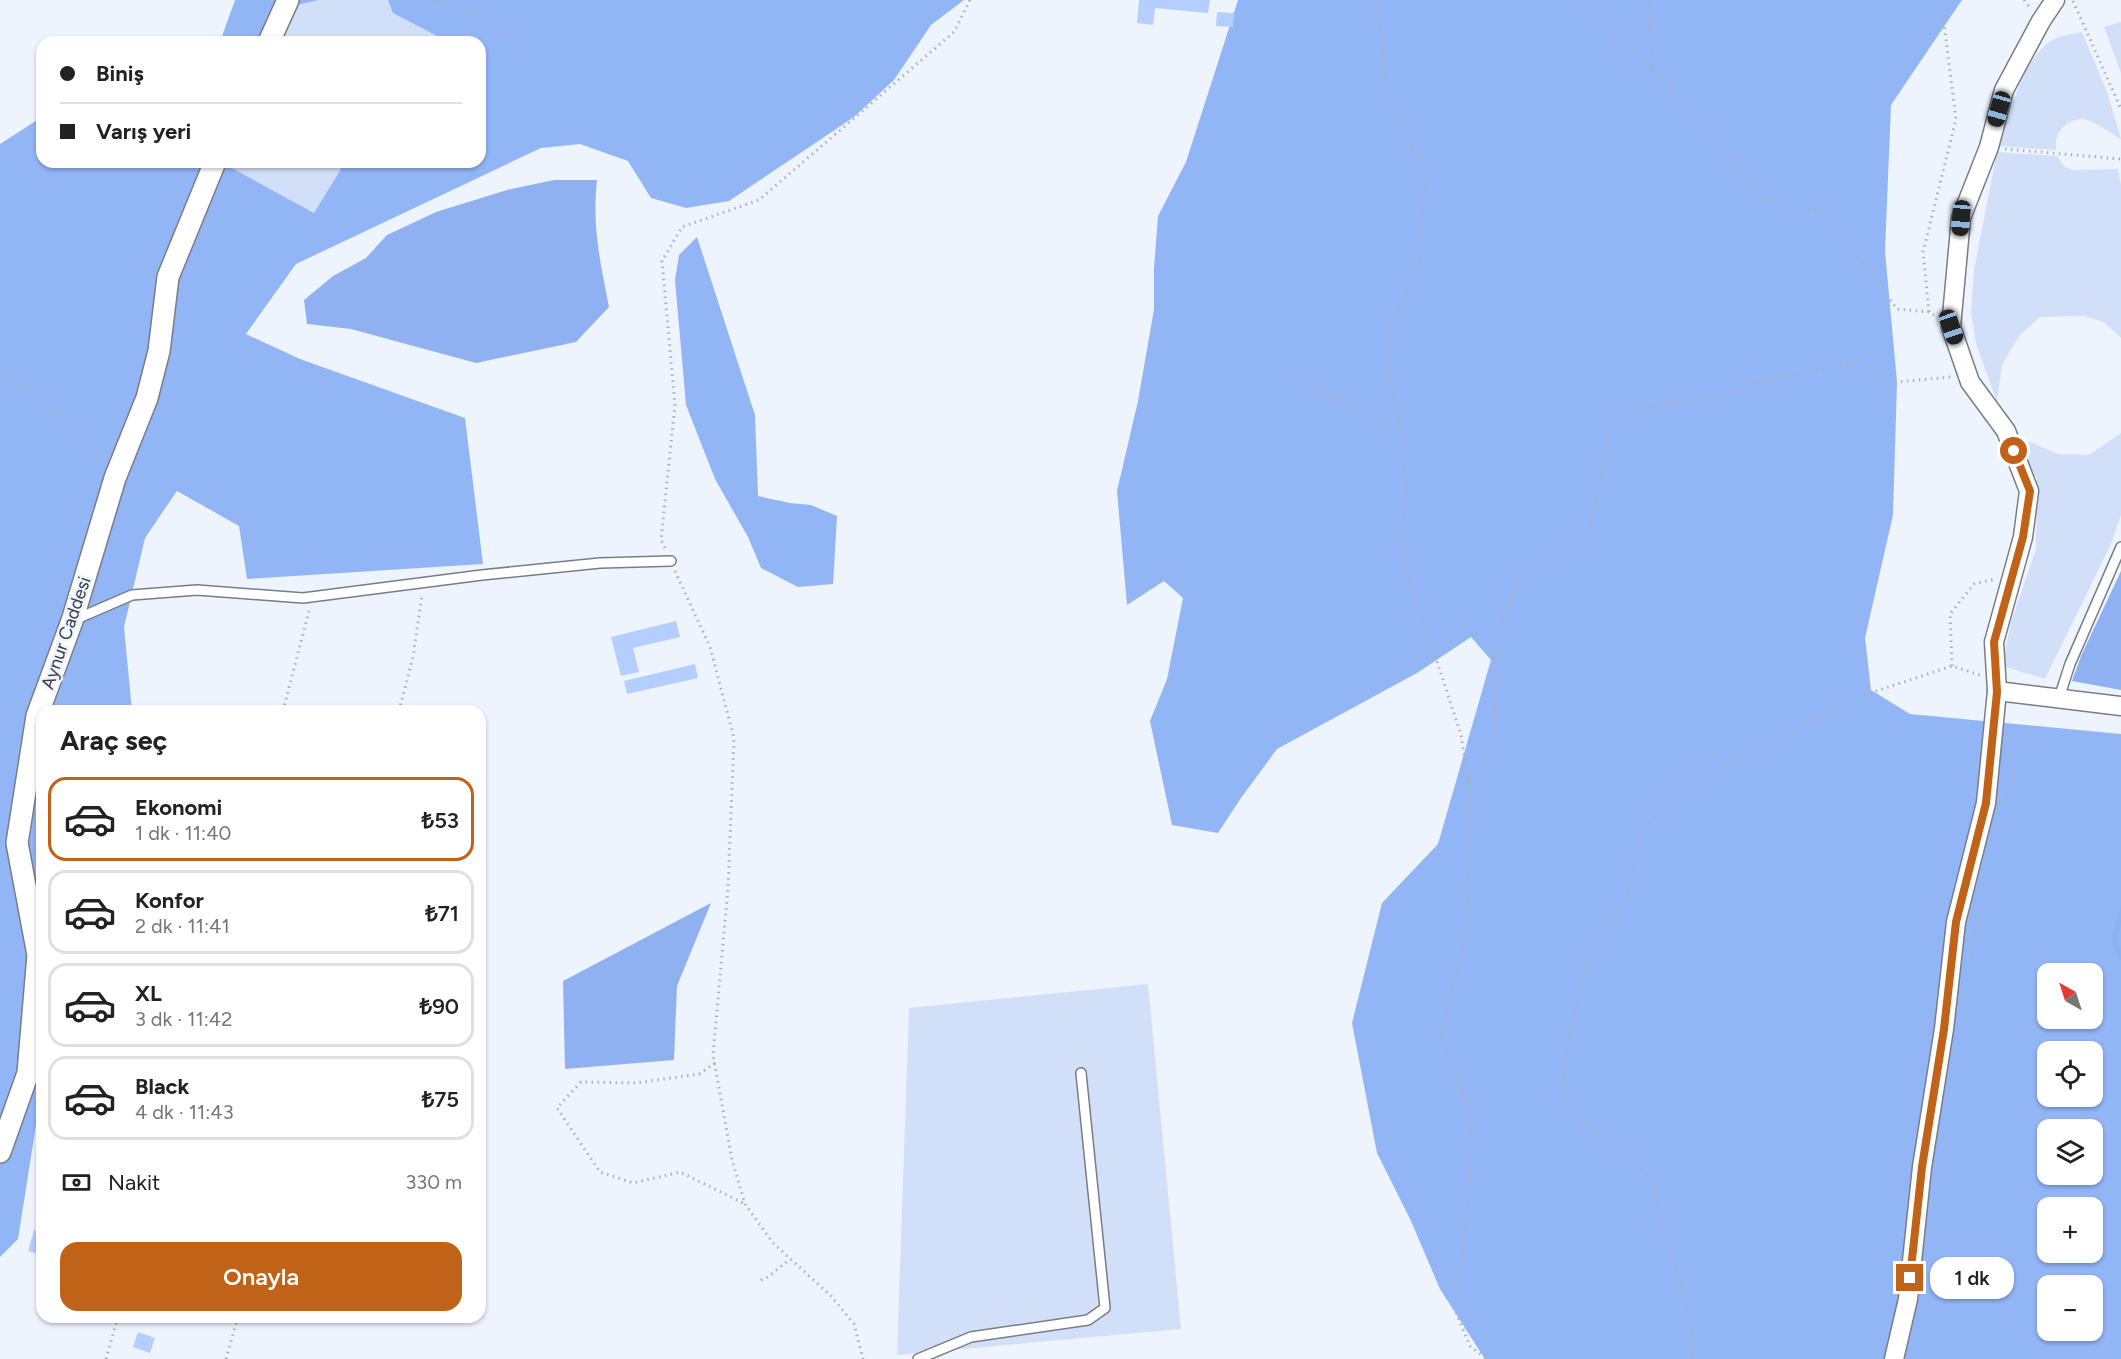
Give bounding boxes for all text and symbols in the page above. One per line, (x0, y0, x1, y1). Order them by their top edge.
text: Biniş (96, 60, 144, 87)
car (1985, 89, 2013, 129)
text: Varış yeri (96, 118, 191, 145)
car (1950, 199, 1972, 237)
car (1937, 307, 1965, 347)
route start (2000, 437, 2027, 464)
street label: Aynur Caddesi (36, 574, 96, 692)
text: Araç seç (60, 724, 167, 757)
icon: car (63, 792, 117, 846)
text: Ekonomi (135, 794, 222, 821)
text: ₺53 (422, 807, 459, 834)
text: 1 dk · 11:40 (135, 821, 231, 845)
icon: car (63, 885, 117, 939)
text: Konfor (135, 887, 204, 914)
text: ₺71 (425, 900, 459, 927)
text: 2 dk · 11:41 (135, 914, 230, 938)
north arrow (2037, 963, 2103, 1029)
map controls (2037, 963, 2103, 1341)
icon: car (63, 978, 117, 1032)
text: XL (135, 980, 162, 1007)
text: ₺90 (420, 993, 459, 1020)
text: 3 dk · 11:42 (135, 1007, 232, 1031)
button: locate (2037, 1041, 2103, 1107)
icon: car (63, 1071, 117, 1125)
text: Black (135, 1073, 189, 1100)
text: ₺75 (422, 1086, 459, 1113)
text: 4 dk · 11:43 (135, 1100, 234, 1124)
button: layers (2037, 1119, 2103, 1185)
icon: cash (60, 1166, 93, 1199)
text: Nakit (108, 1169, 160, 1196)
text: 330 m (405, 1170, 462, 1194)
button: + (2037, 1197, 2103, 1263)
button: Onayla (60, 1242, 462, 1311)
callout: 1 dk (1931, 1257, 2015, 1299)
route end (1896, 1264, 1923, 1291)
text: 1 dk (1954, 1266, 1990, 1290)
button: − (2037, 1275, 2103, 1341)

